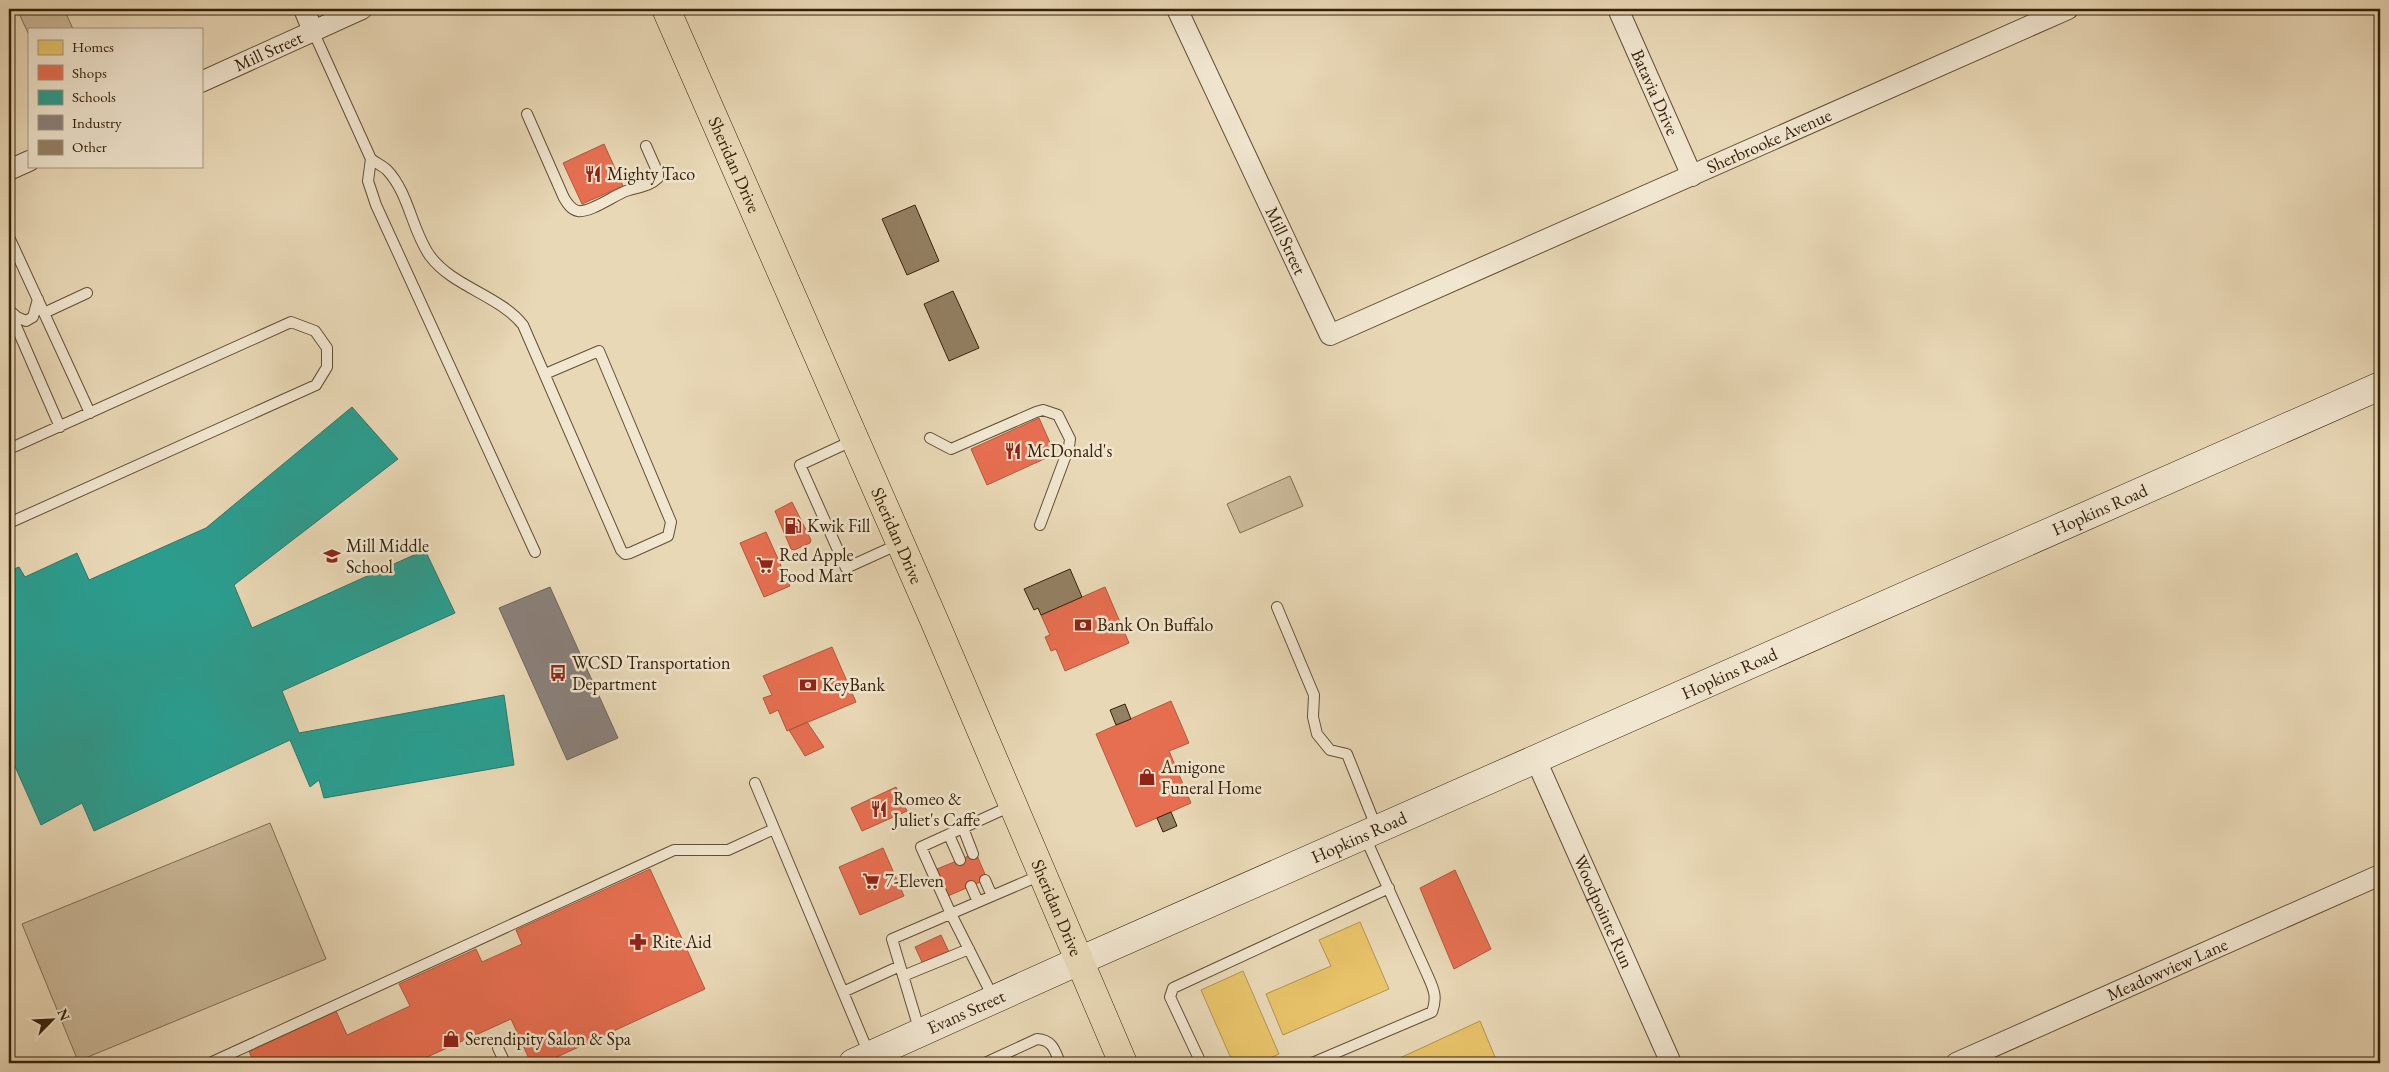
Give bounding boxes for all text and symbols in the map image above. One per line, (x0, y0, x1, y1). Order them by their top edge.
street label: Mill Street (230, 25, 306, 76)
legend (28, 28, 202, 168)
text: Homes (72, 37, 114, 56)
street label: Batavia Drive (1626, 45, 1684, 139)
text: Shops (72, 63, 107, 82)
text: Schools (72, 87, 116, 106)
street label: Sherbrooke Avenue (1703, 103, 1835, 178)
text: Industry (72, 113, 122, 132)
street label: Sheridan Drive (704, 113, 766, 216)
text: Other (72, 137, 107, 156)
place label: Mighty Taco (607, 162, 695, 185)
restaurant icon: Mighty Taco (583, 164, 603, 184)
street label: Mill Street (1260, 203, 1312, 279)
place label: McDonald's (1027, 439, 1112, 462)
restaurant icon: McDonald's (1003, 441, 1023, 461)
street label: Hopkins Road (2048, 478, 2152, 541)
street label: Sheridan Drive (866, 484, 929, 587)
place label: Kwik Fill (807, 514, 870, 537)
fuel station icon: Kwik Fill (783, 516, 803, 536)
place label: Mill Middle School (346, 534, 429, 578)
place label: Red Apple Food Mart (779, 543, 854, 587)
school or university icon: Mill Middle School (322, 546, 342, 566)
supermarket icon: Red Apple Food Mart (755, 555, 775, 575)
place label: Bank On Buffalo (1097, 613, 1214, 636)
bank icon: Bank On Buffalo (1073, 615, 1093, 635)
street label: Hopkins Road (1678, 642, 1781, 704)
place label: WCSD Transportation Department (572, 651, 731, 695)
bus stop icon: WCSD Transportation Department (548, 663, 568, 683)
place label: KeyBank (822, 673, 885, 696)
bank icon: KeyBank (798, 675, 818, 695)
place label: Amigone Funeral Home (1160, 755, 1262, 799)
shop icon: Amigone Funeral Home (1137, 767, 1157, 787)
place label: Romeo & Juliet's Caffe (891, 787, 980, 831)
restaurant icon: Romeo & Juliet's Caffe (869, 799, 889, 819)
street label: Hopkins Road (1307, 805, 1411, 868)
street label: Woodpointe Run (1569, 851, 1640, 972)
street label: Sheridan Drive (1026, 856, 1088, 959)
place label: 7-Eleven (885, 869, 945, 892)
supermarket icon: 7-Eleven (861, 871, 881, 891)
place label: Rite Aid (652, 930, 712, 953)
pharmacy icon: Rite Aid (628, 932, 648, 952)
street label: Meadowview Lane (2103, 932, 2231, 1006)
street label: Evans Street (923, 984, 1009, 1039)
north arrow (28, 994, 78, 1044)
text: N (53, 1006, 75, 1024)
place label: Serendipity Salon & Spa (465, 1027, 632, 1050)
shop icon: Serendipity Salon & Spa (441, 1029, 461, 1049)

